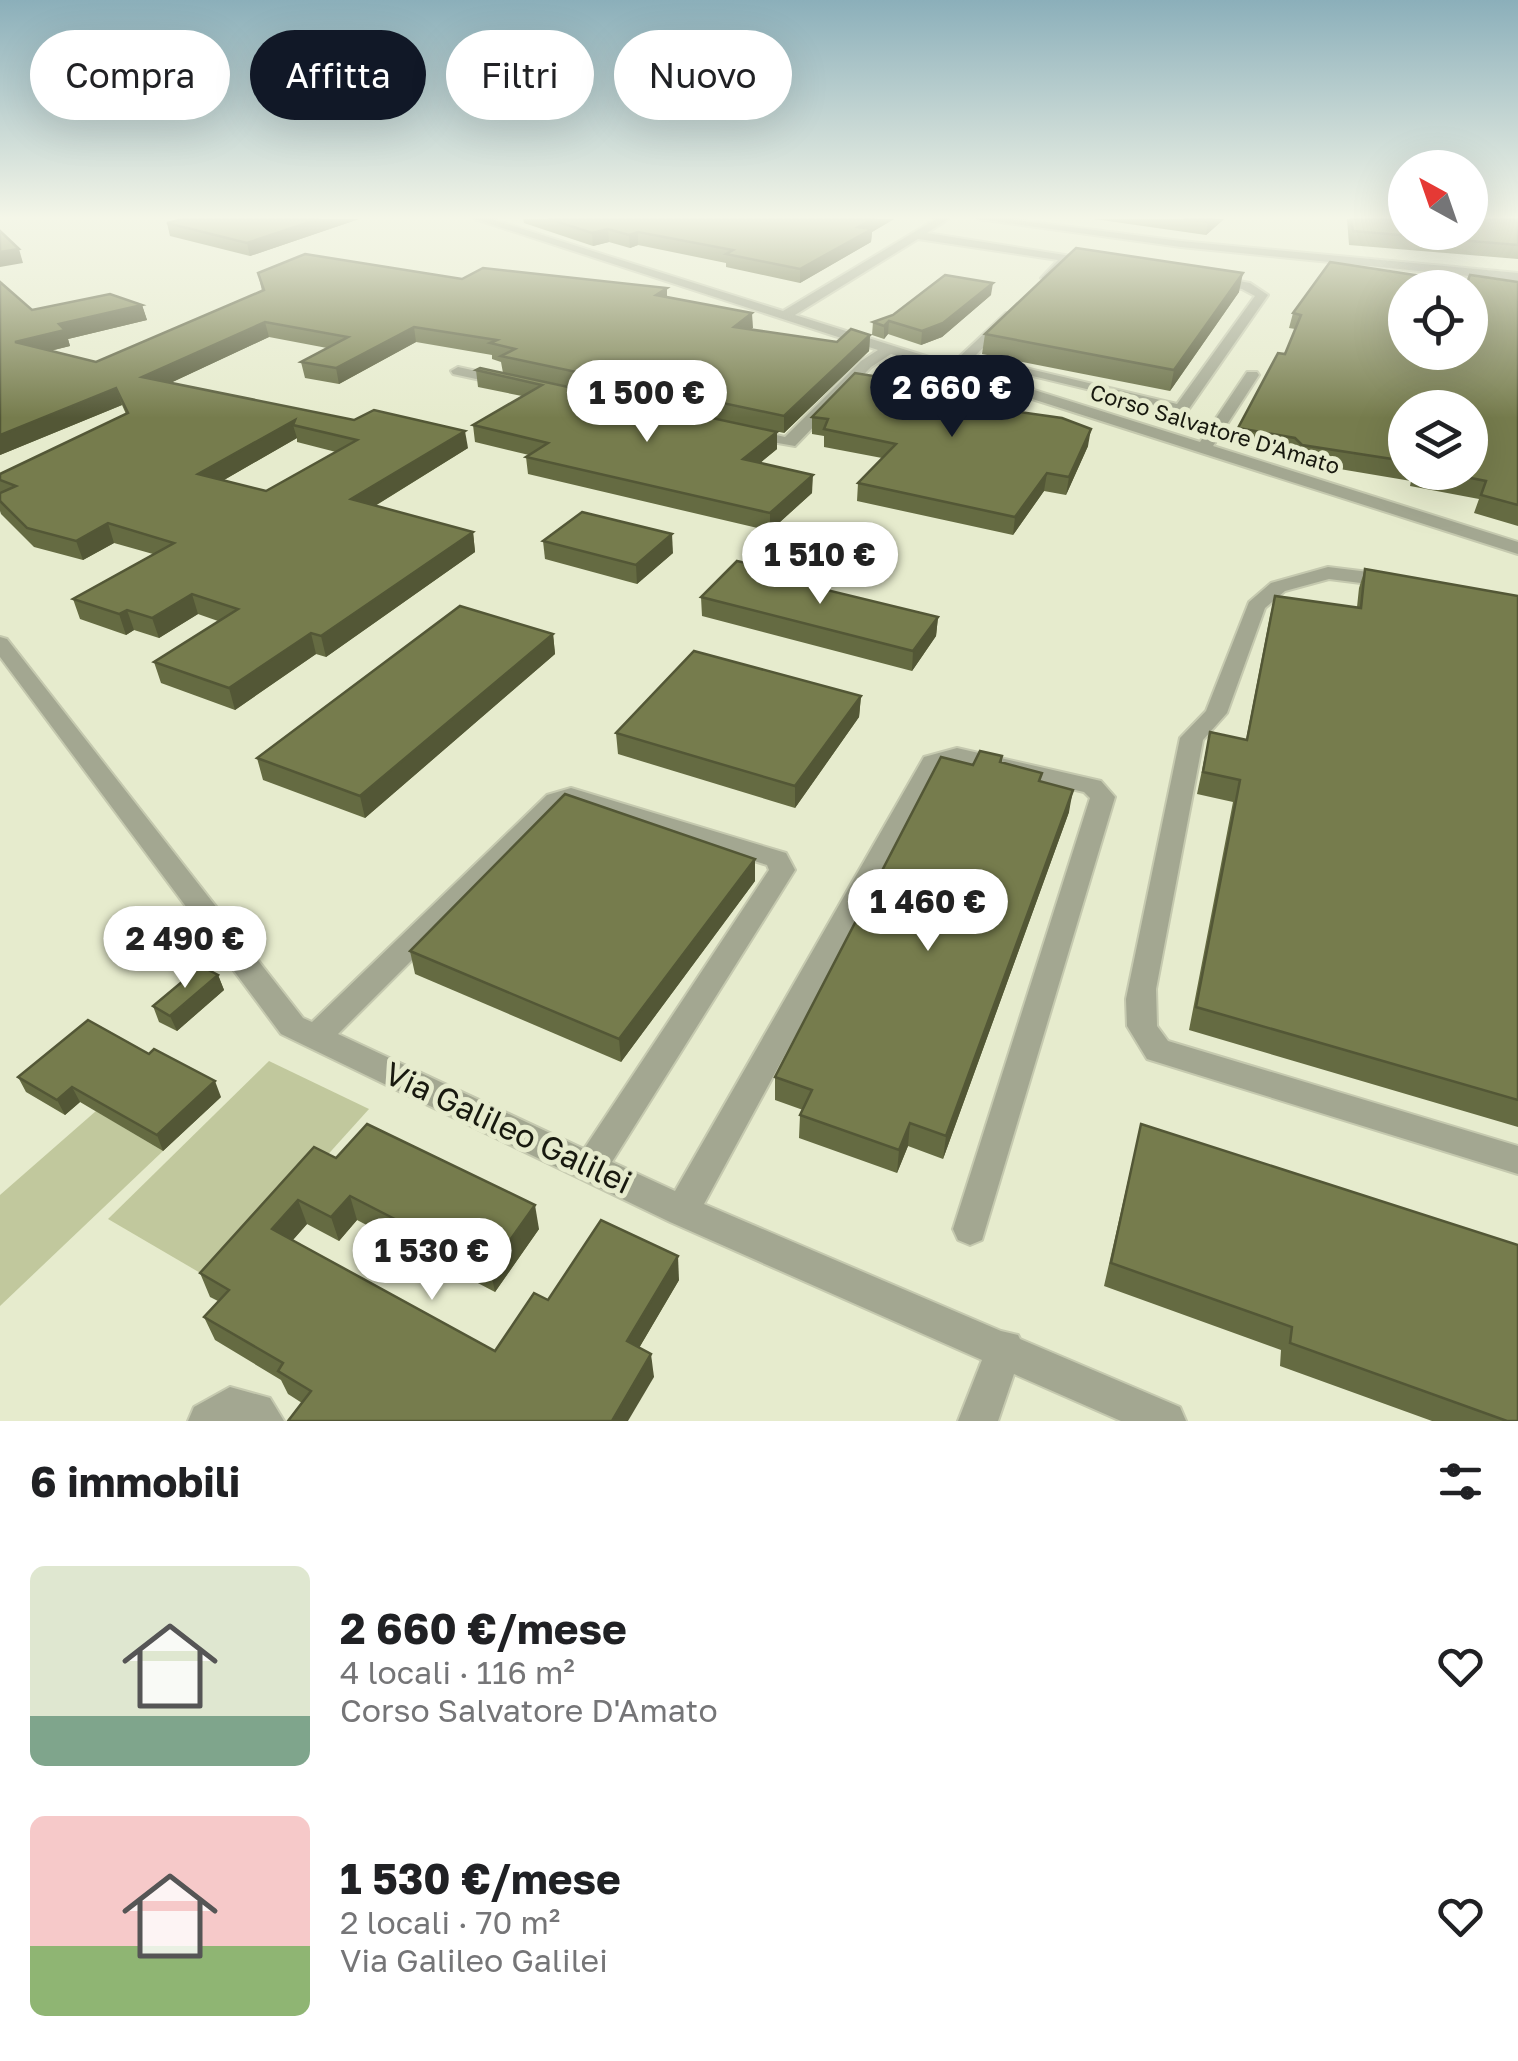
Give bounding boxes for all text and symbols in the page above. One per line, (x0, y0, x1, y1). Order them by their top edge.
chip: Compra (30, 30, 230, 120)
chip: Affitta (250, 30, 426, 120)
chip: Filtri (446, 30, 594, 120)
chip: Nuovo (614, 30, 792, 120)
north arrow (1388, 150, 1488, 250)
map controls (1388, 150, 1488, 490)
button: locate (1388, 270, 1488, 370)
pin: 2 660 € (860, 355, 1044, 440)
pin: 1 500 € (555, 360, 739, 445)
text: 2 660 € (892, 368, 1012, 406)
text: 1 500 € (589, 373, 705, 411)
street label: Corso Salvatore D'Amato (1087, 378, 1343, 479)
button: layers (1388, 390, 1488, 490)
pin: 1 510 € (728, 522, 912, 607)
text: 1 510 € (764, 535, 876, 573)
pin: 1 460 € (836, 869, 1020, 954)
text: 1 460 € (870, 882, 986, 920)
pin: 2 490 € (93, 906, 277, 991)
text: 2 490 € (125, 919, 245, 957)
street label: Via Galileo Galilei (379, 1053, 638, 1201)
pin: 1 530 € (340, 1218, 524, 1303)
text: 1 530 € (375, 1231, 489, 1269)
icon: filters (1433, 1454, 1488, 1509)
text: 6 immobili (30, 1456, 240, 1506)
text: 2 660 €/mese (340, 1603, 627, 1653)
icon: home (110, 1606, 230, 1726)
icon: heart (1433, 1639, 1488, 1694)
text: 4 locali · 116 m² (340, 1653, 575, 1691)
text: Corso Salvatore D'Amato (340, 1691, 718, 1729)
text: 1 530 €/mese (340, 1853, 621, 1903)
icon: home (110, 1856, 230, 1976)
icon: heart (1433, 1889, 1488, 1944)
text: 2 locali · 70 m² (340, 1903, 560, 1941)
text: Via Galileo Galilei (340, 1941, 608, 1979)

